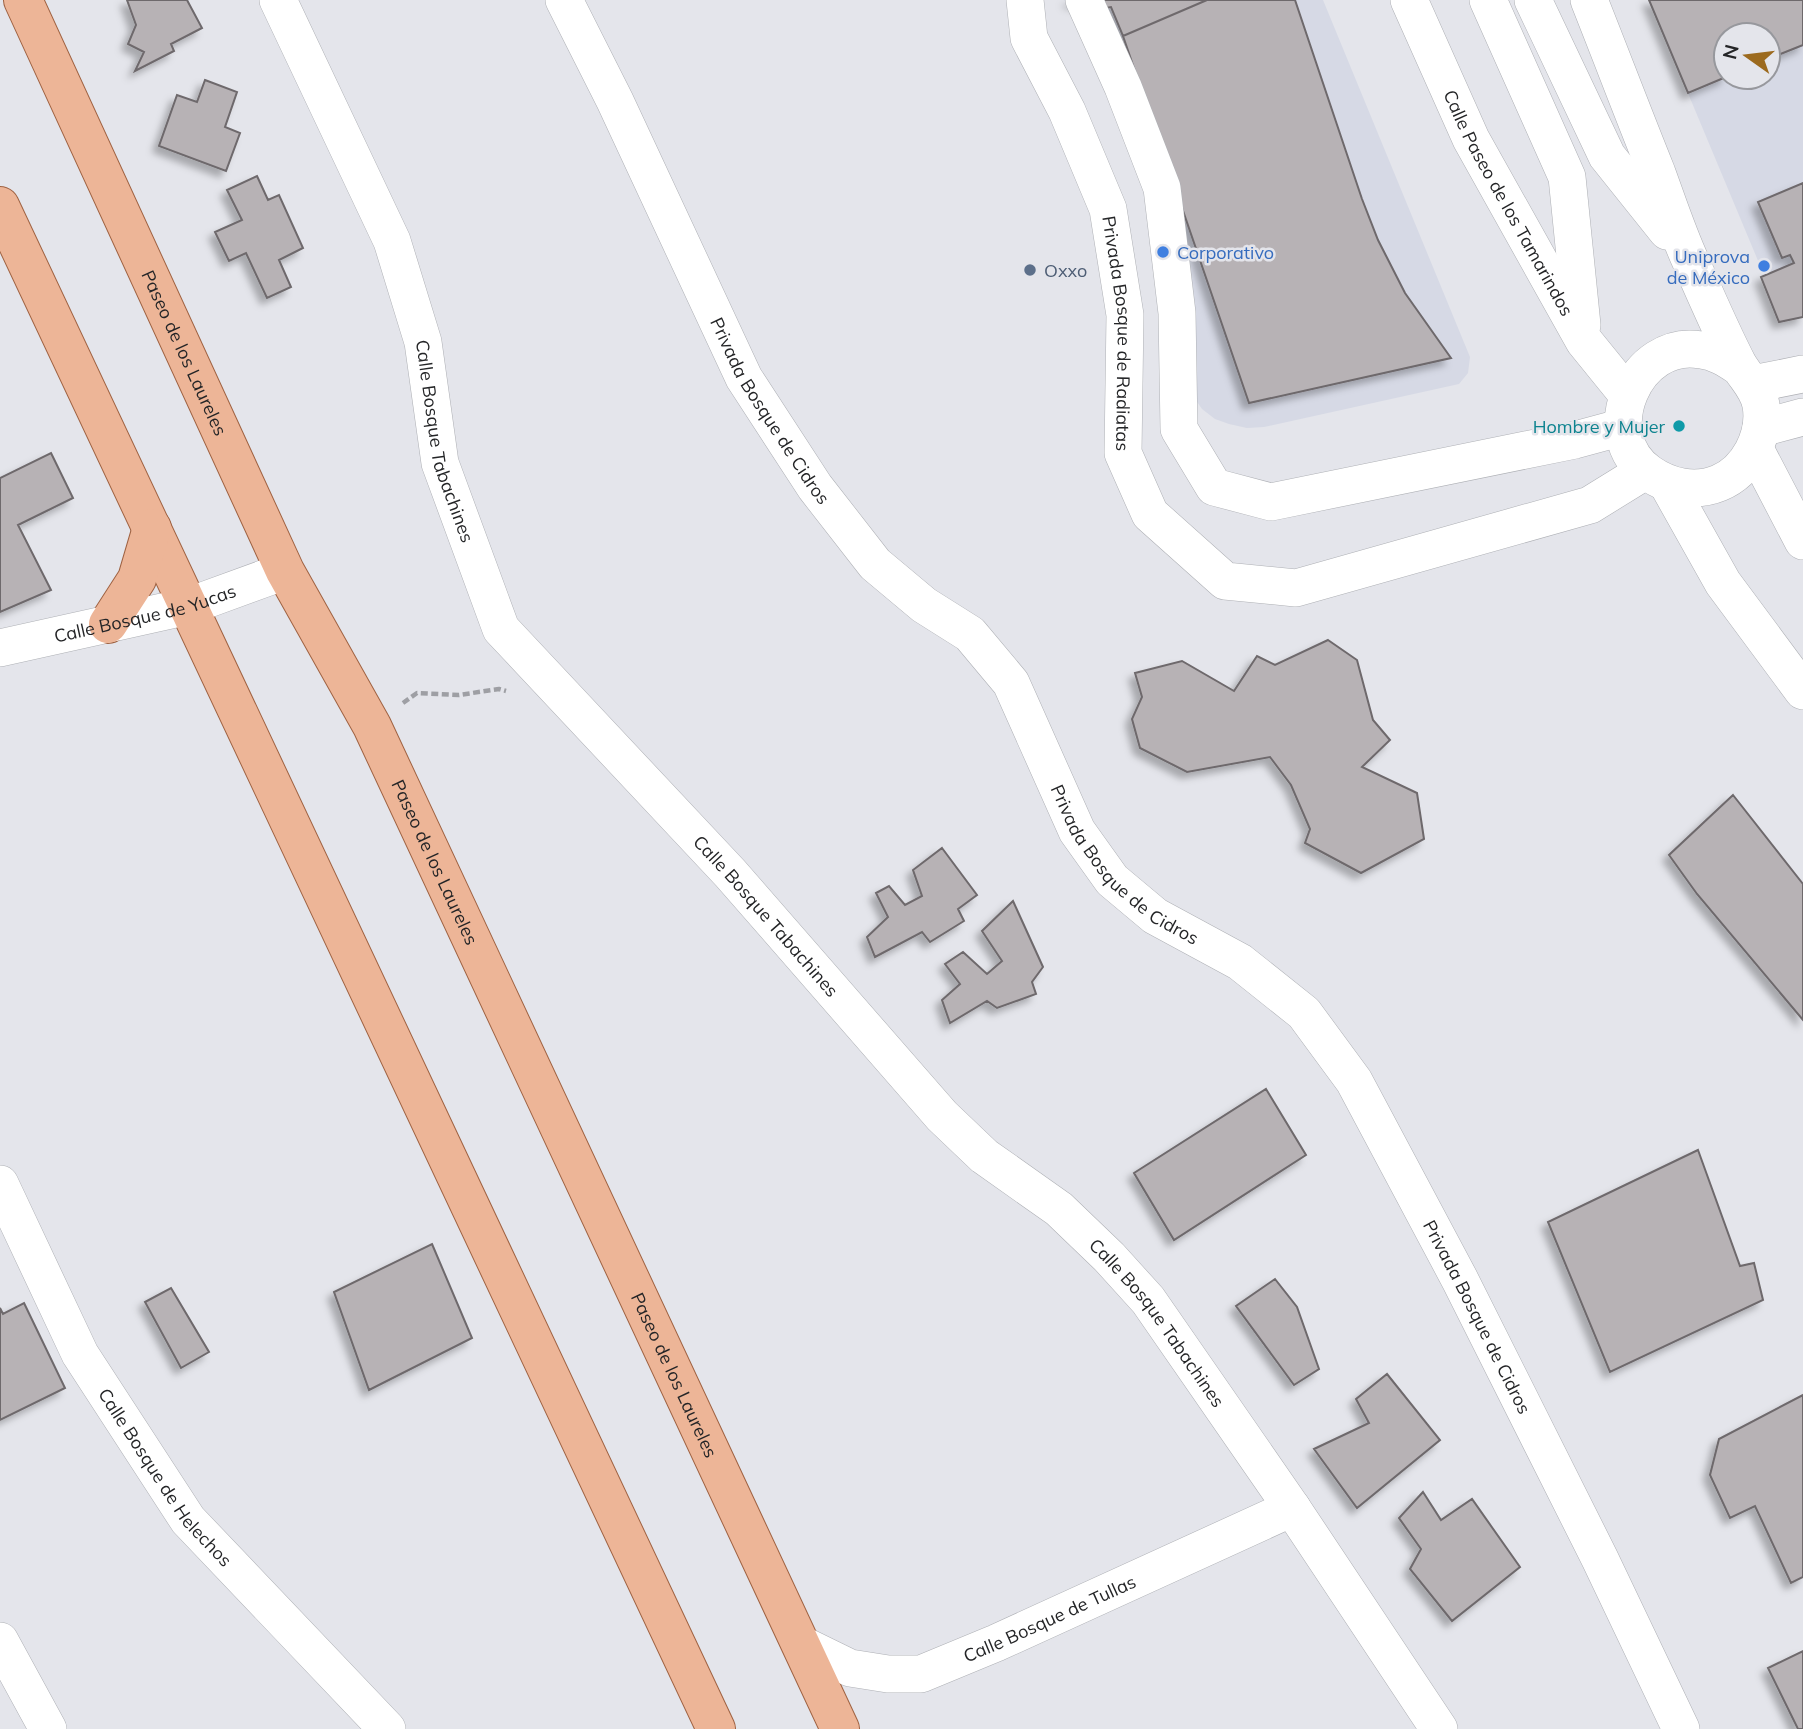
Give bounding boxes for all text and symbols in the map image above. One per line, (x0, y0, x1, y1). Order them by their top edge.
north arrow (1712, 21, 1782, 91)
text: N (1717, 42, 1744, 62)
street label: Calle Paseo de los Tamarindos (1439, 86, 1579, 320)
street label: Privada Bosque de Radiatas (1098, 214, 1136, 451)
place label: Corporativo (1177, 241, 1274, 264)
marker: Corporativo (1155, 244, 1171, 260)
place label: Uniprova de México (1667, 245, 1750, 289)
marker: Uniprova de México (1756, 258, 1772, 274)
place label: Oxxo (1044, 259, 1087, 282)
marker: Oxxo (1022, 262, 1038, 278)
street label: Paseo de los Laureles (137, 266, 233, 439)
street label: Privada Bosque de Cidros (706, 313, 835, 509)
street label: Calle Bosque Tabachines (411, 338, 480, 546)
place label: Hombre y Mujer (1533, 415, 1665, 438)
marker: Hombre y Mujer (1671, 418, 1687, 434)
street label: Calle Bosque de Yucas (52, 578, 239, 647)
street label: Paseo de los Laureles (387, 776, 484, 948)
street label: Privada Bosque de Cidros (1046, 781, 1203, 949)
street label: Calle Bosque Tabachines (689, 830, 844, 1001)
street label: Privada Bosque de Cidros (1419, 1216, 1537, 1417)
street label: Calle Bosque Tabachines (1085, 1233, 1230, 1411)
street label: Paseo de los Laureles (626, 1289, 723, 1461)
street label: Calle Bosque de Helechos (94, 1384, 237, 1571)
street label: Calle Bosque de Tullas (960, 1569, 1139, 1667)

